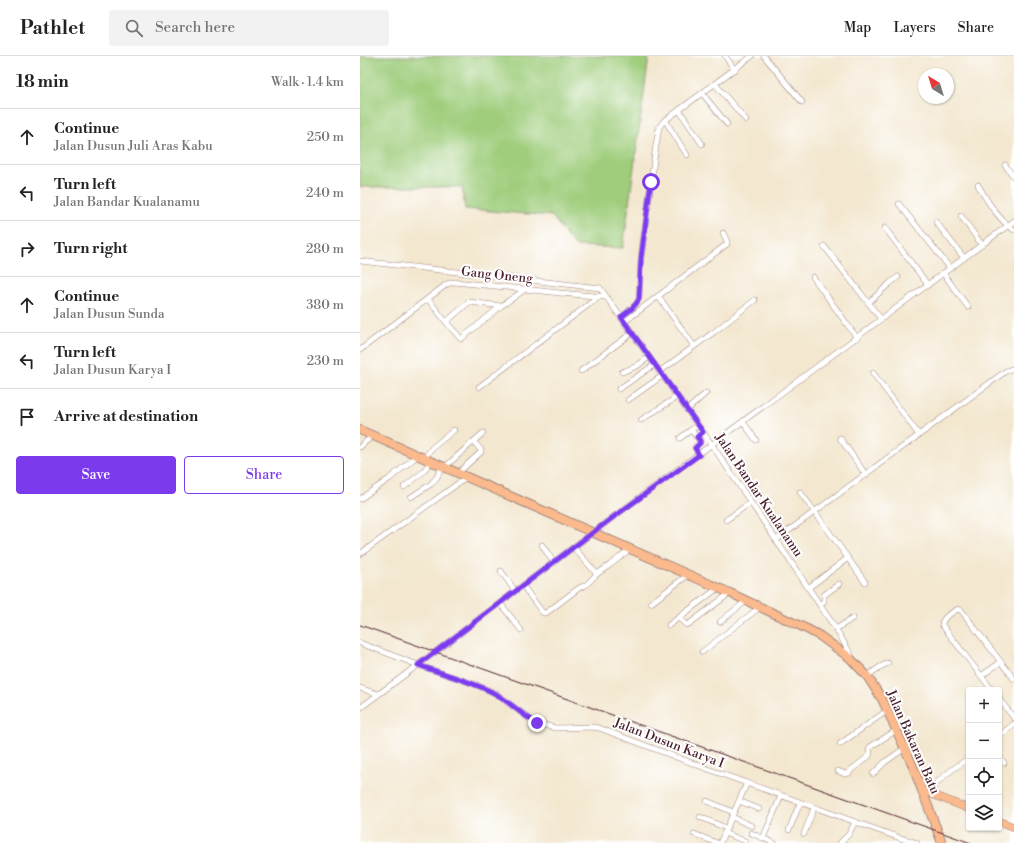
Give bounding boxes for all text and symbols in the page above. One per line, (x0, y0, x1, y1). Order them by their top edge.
search box (109, 10, 389, 46)
text: Pathlet (20, 16, 85, 40)
icon: search (123, 17, 145, 39)
text: Search here (155, 18, 235, 37)
text: Map (844, 19, 871, 37)
text: Layers (893, 19, 936, 37)
text: Share (958, 19, 994, 37)
north arrow (918, 68, 954, 104)
text: 18 min (16, 71, 69, 93)
text: Walk · 1.4 km (271, 74, 344, 90)
text: Continue (54, 119, 119, 138)
icon: ahead (16, 126, 38, 148)
text: 250 m (307, 129, 344, 145)
text: Jalan Dusun Juli Aras Kabu (54, 138, 213, 154)
route start (642, 173, 660, 191)
text: Turn left (54, 175, 116, 194)
icon: left (16, 182, 38, 204)
text: 240 m (306, 185, 344, 201)
text: Jalan Bandar Kualanamu (54, 194, 200, 210)
icon: right (16, 238, 38, 260)
text: Turn right (54, 239, 128, 258)
text: 280 m (306, 241, 344, 257)
street label: Gang Oneng (460, 263, 534, 287)
text: Continue (54, 287, 119, 306)
icon: ahead (16, 294, 38, 316)
text: 380 m (306, 297, 344, 313)
text: Jalan Dusun Sunda (54, 306, 165, 322)
text: Turn left (54, 343, 116, 362)
icon: left (16, 350, 38, 372)
text: 230 m (307, 353, 344, 369)
text: Jalan Dusun Karya I (54, 362, 171, 378)
icon: arrive (16, 406, 38, 428)
text: Arrive at destination (54, 407, 198, 426)
street label: Jalan Bandar Kualanamu (711, 429, 807, 560)
button: Save (16, 456, 176, 494)
button: Share (184, 456, 344, 494)
street label: Jalan Bakaran Batu (882, 686, 943, 797)
map controls (966, 687, 1002, 831)
button: + (966, 687, 1002, 723)
route end (528, 714, 546, 732)
street label: Jalan Dusun Karya I (611, 714, 727, 771)
button: − (966, 723, 1002, 759)
button: locate (966, 759, 1002, 795)
button: layers (966, 795, 1002, 831)

